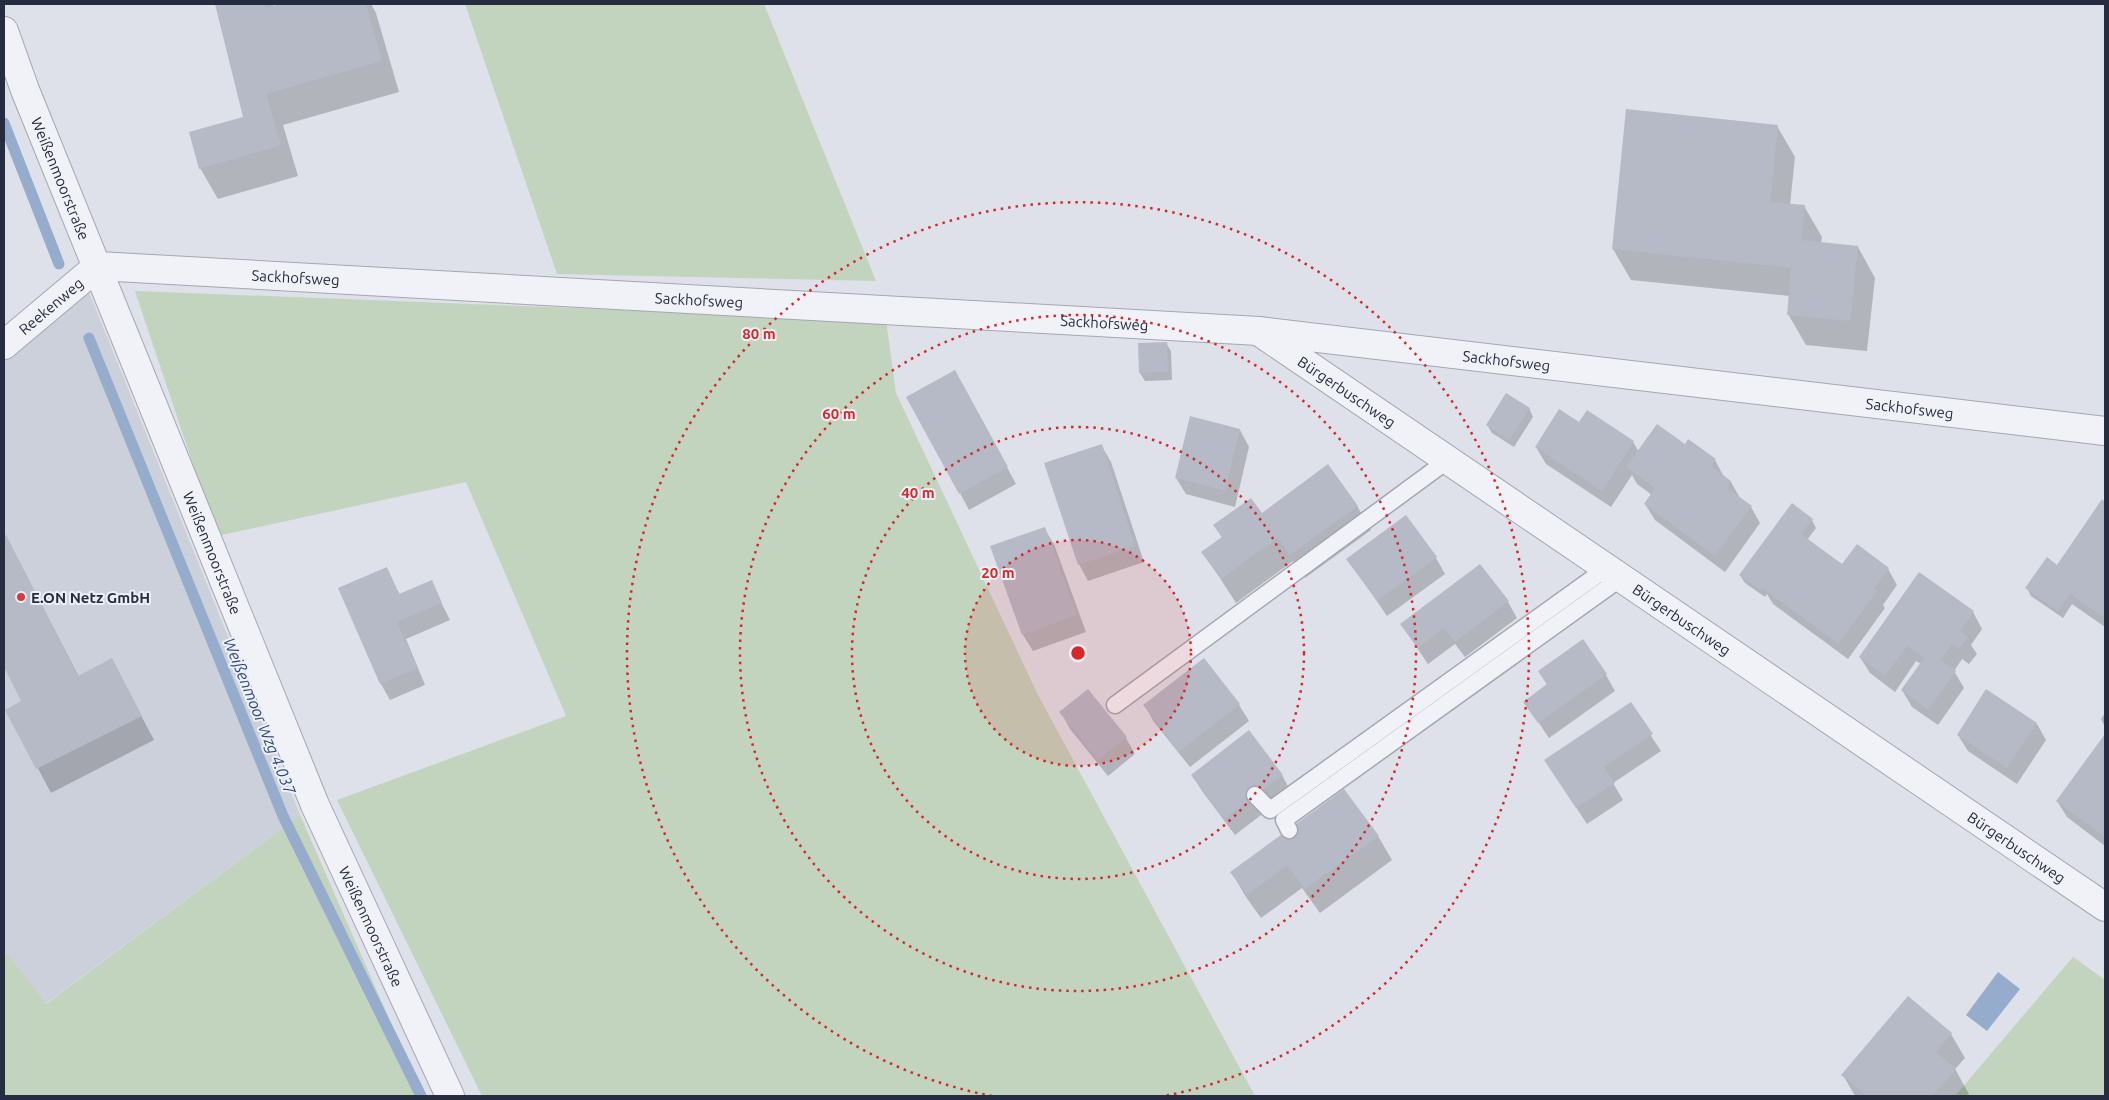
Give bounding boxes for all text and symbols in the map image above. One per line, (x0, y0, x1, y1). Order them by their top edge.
street label: Weißenmoorstraße (28, 115, 93, 242)
street label: Sackhofsweg (251, 266, 340, 288)
street label: Reekenweg (15, 274, 86, 338)
street label: Sackhofsweg (654, 289, 744, 311)
street label: Sackhofsweg (1060, 311, 1149, 333)
text: 80 m (742, 325, 776, 342)
street label: Sackhofsweg (1462, 347, 1551, 374)
street label: Bürgerbuschweg (1295, 352, 1399, 431)
street label: Sackhofsweg (1865, 394, 1955, 422)
text: 60 m (822, 405, 856, 422)
text: 40 m (901, 484, 935, 501)
street label: Weißenmoorstraße (180, 489, 245, 617)
text: 20 m (981, 564, 1015, 581)
street label: Bürgerbuschweg (1630, 580, 1734, 658)
place label: E.ON Netz GmbH (31, 589, 150, 606)
marker: E.ON Netz GmbH (15, 591, 27, 603)
water label: Weißenmoor Wzg 4.037 (220, 635, 300, 798)
centre of rings (1069, 644, 1087, 662)
street label: Bürgerbuschweg (1965, 808, 2069, 886)
street label: Weißenmoorstraße (336, 863, 407, 989)

